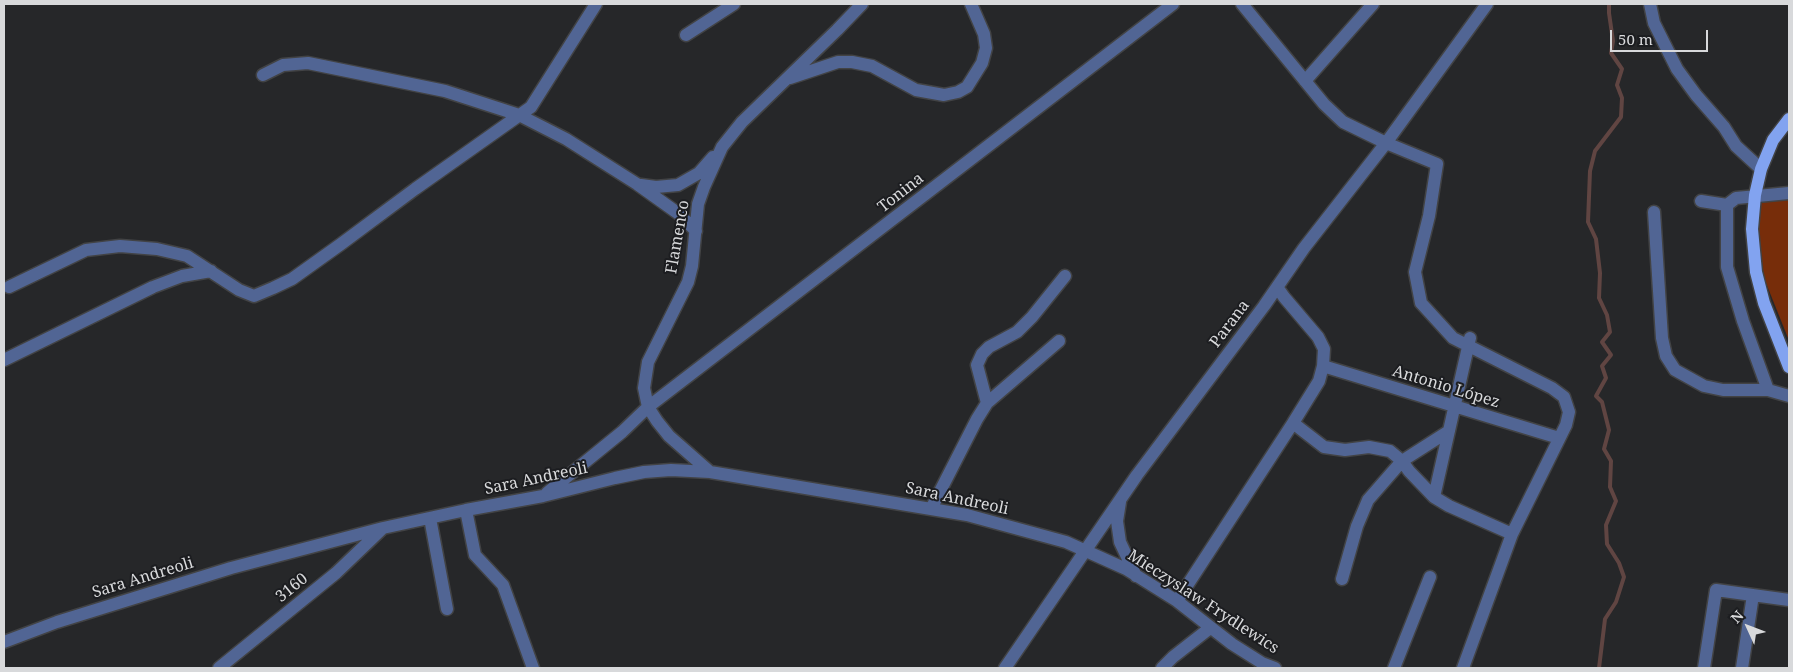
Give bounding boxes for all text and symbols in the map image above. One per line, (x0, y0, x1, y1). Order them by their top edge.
scale bar (1613, 20, 1710, 52)
text: 50 m (1618, 29, 1653, 49)
street label: Tonina (874, 169, 928, 217)
street label: Flamenco (662, 199, 694, 275)
street label: Parana (1206, 297, 1254, 351)
street label: Antonio López (1390, 362, 1502, 412)
street label: Sara Andreoli (483, 459, 589, 499)
street label: Sara Andreoli (904, 479, 1010, 519)
street label: Mieczyslaw Frydlewics (1124, 546, 1282, 658)
street label: Sara Andreoli (90, 553, 196, 603)
street label: 3160 (272, 569, 312, 607)
north arrow (1723, 602, 1773, 652)
text: N (1726, 606, 1747, 627)

